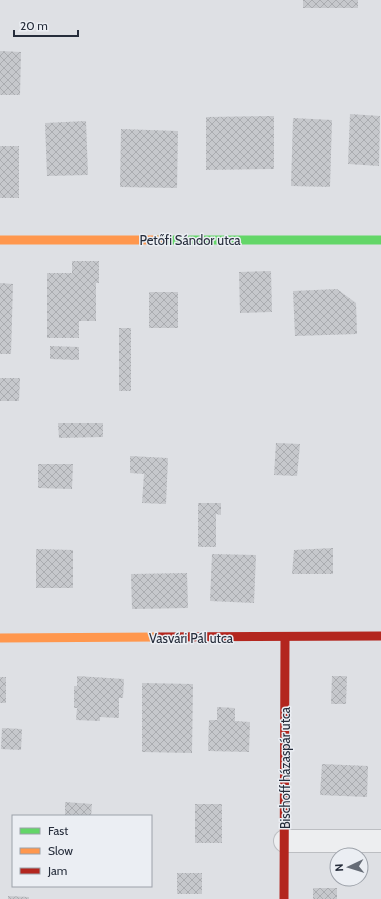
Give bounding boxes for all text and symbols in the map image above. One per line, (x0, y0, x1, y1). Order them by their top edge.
scale bar (14, 12, 78, 38)
text: 20 m (20, 18, 48, 33)
street label: Petőfi Sándor utca (139, 232, 241, 248)
street label: Vasvári Pál utca (149, 630, 234, 646)
street label: Bischoff házaspár utca (277, 706, 293, 829)
legend (12, 815, 152, 887)
text: Fast (48, 823, 68, 838)
text: Slow (48, 843, 73, 858)
north arrow (329, 847, 369, 887)
text: Jam (47, 863, 67, 878)
text: N (332, 863, 346, 872)

